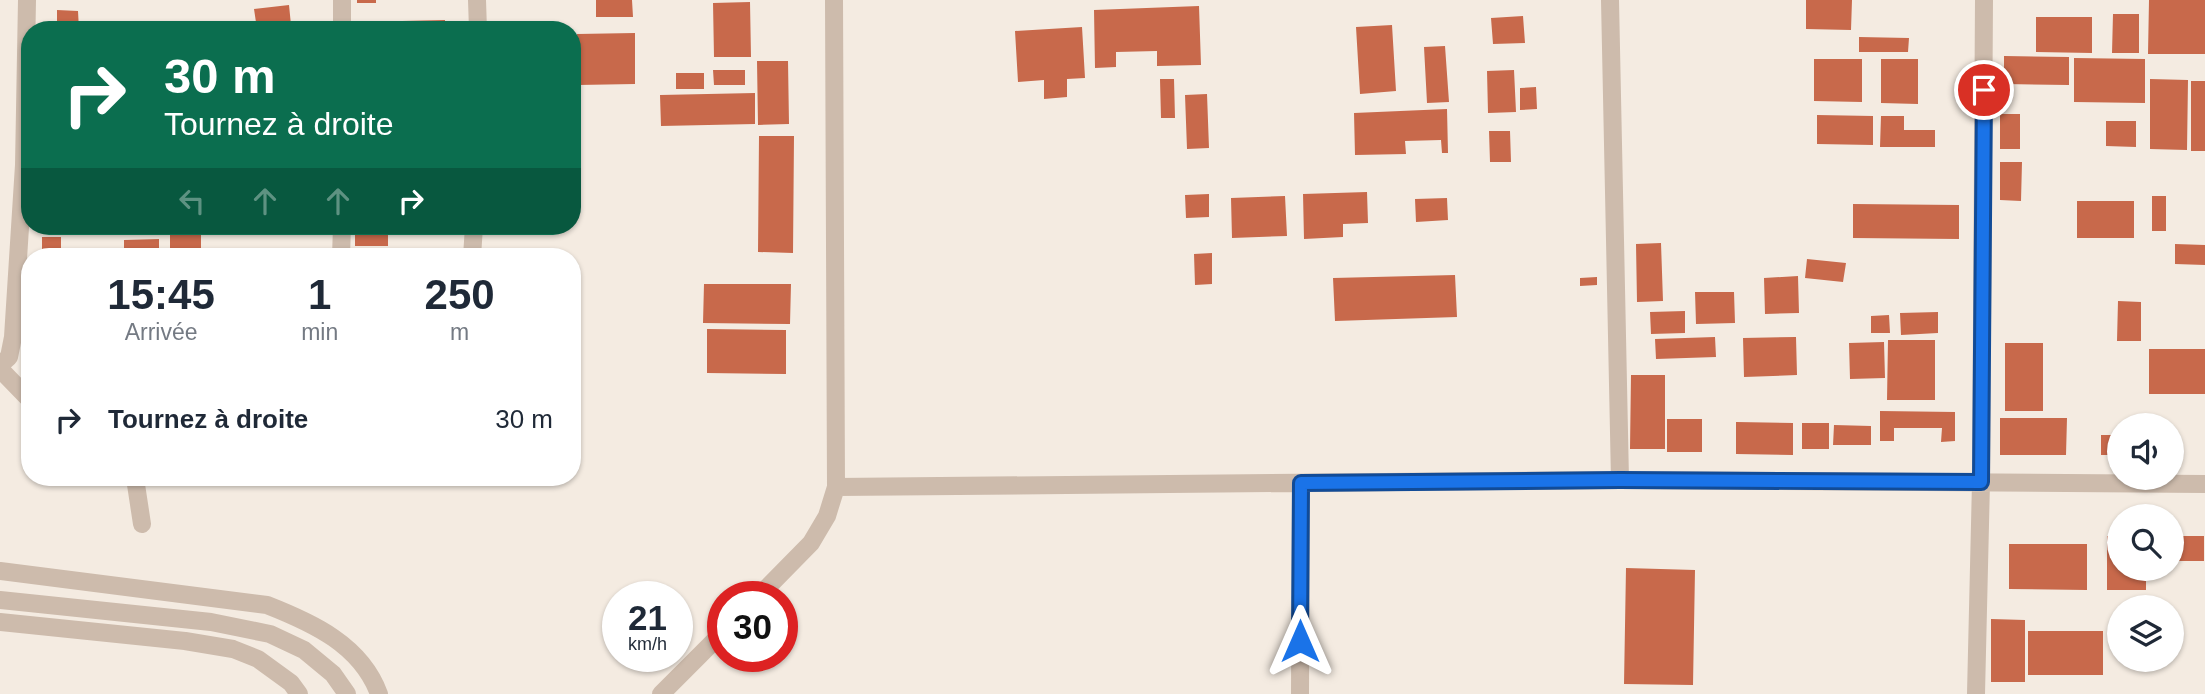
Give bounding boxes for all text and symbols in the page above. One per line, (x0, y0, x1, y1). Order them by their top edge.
icon: right (49, 49, 140, 140)
text: 30 m (164, 49, 276, 103)
pin (1954, 60, 2014, 120)
icon: arrive (1965, 71, 2003, 109)
text: Tournez à droite (164, 106, 393, 142)
icon: left (173, 182, 211, 220)
icon: ahead (246, 182, 284, 220)
icon: ahead (319, 182, 357, 220)
icon: right (392, 182, 430, 220)
text: 15:45 (107, 271, 215, 318)
text: 1 (308, 271, 331, 318)
text: 250 (425, 271, 495, 318)
text: Arrivée (125, 319, 198, 345)
text: min (301, 319, 338, 345)
text: m (450, 319, 469, 345)
icon: right (49, 401, 87, 439)
text: Tournez à droite (108, 404, 308, 434)
text: 30 m (495, 404, 553, 434)
map controls (2107, 413, 2184, 672)
button: sound (2107, 413, 2184, 490)
button: search (2107, 504, 2184, 581)
speed limit sign: 30 (707, 581, 798, 672)
button: layers (2107, 595, 2184, 672)
text: 21 (628, 598, 667, 637)
position arrow (1263, 604, 1337, 678)
text: km/h (628, 634, 667, 654)

